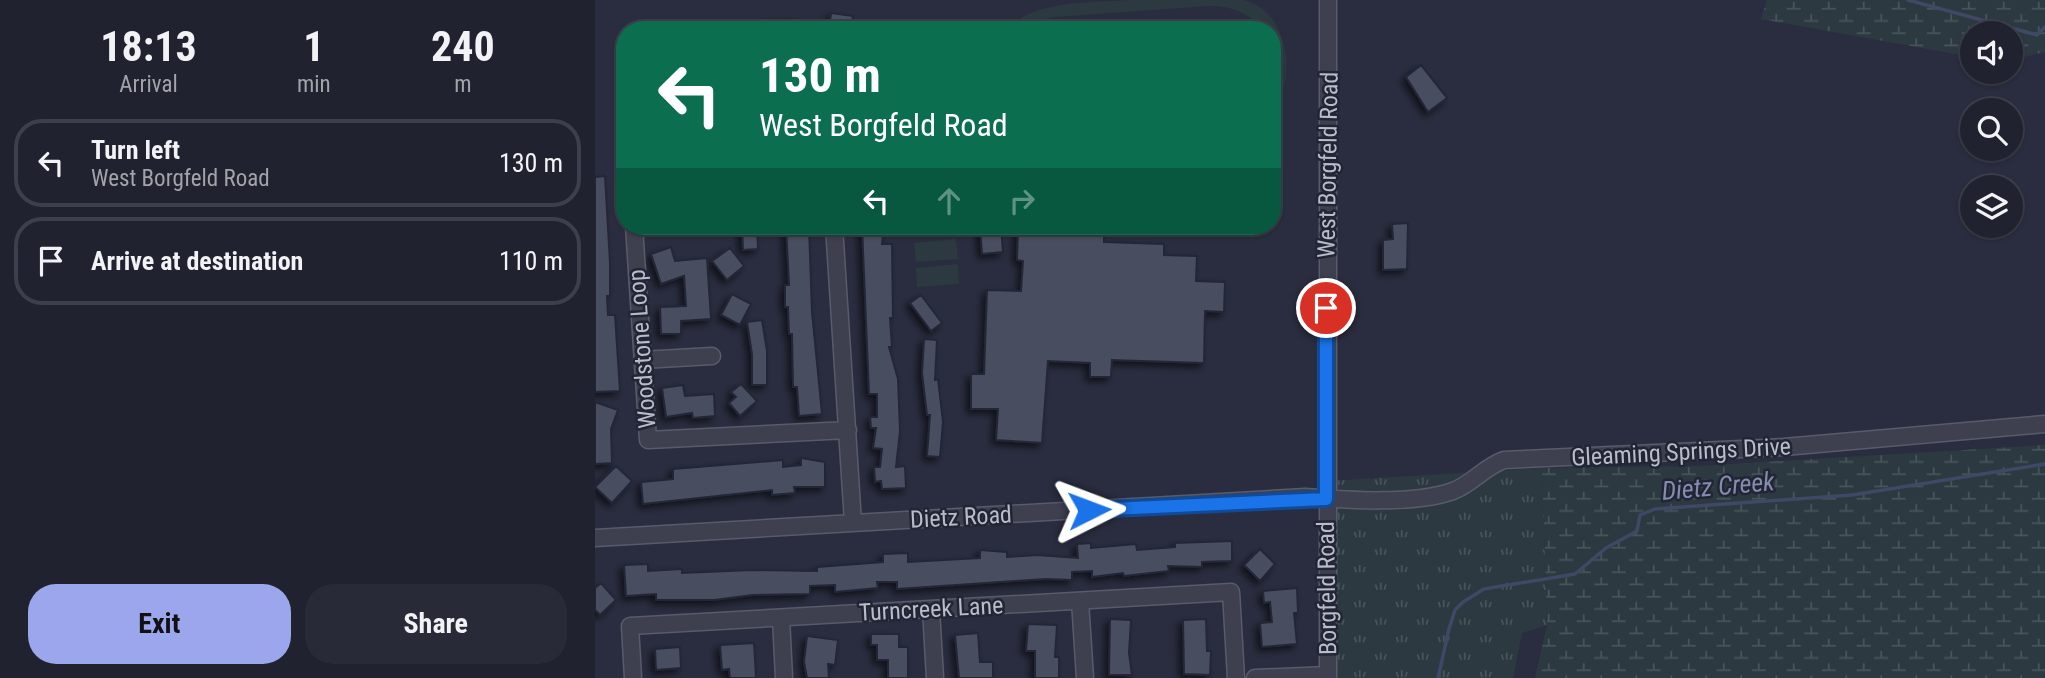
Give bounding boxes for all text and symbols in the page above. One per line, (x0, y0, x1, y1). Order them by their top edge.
map controls (1960, 21, 2023, 238)
button: sound (1960, 21, 2023, 84)
text: 18:13 (100, 22, 197, 71)
text: 1 (303, 22, 324, 71)
text: 240 (431, 22, 495, 71)
text: 130 m (759, 47, 881, 104)
icon: left (644, 49, 735, 140)
text: Arrival (119, 71, 178, 98)
text: min (297, 71, 331, 98)
text: m (454, 71, 471, 98)
street label: West Borgfeld Road (1312, 72, 1344, 258)
button: search (1960, 98, 2023, 161)
text: West Borgfeld Road (759, 106, 1008, 144)
text: Turn left (91, 135, 180, 165)
icon: left (32, 144, 70, 182)
text: 130 m (499, 148, 563, 178)
text: West Borgfeld Road (91, 165, 270, 192)
button: layers (1960, 175, 2023, 238)
icon: left (857, 182, 895, 220)
icon: ahead (930, 182, 968, 220)
icon: right (1003, 182, 1041, 220)
icon: arrive (32, 242, 70, 280)
text: Arrive at destination (91, 246, 303, 276)
text: 110 m (499, 246, 563, 276)
street label: Woodstone Loop (622, 268, 662, 430)
pin (1296, 278, 1356, 338)
icon: arrive (1307, 289, 1345, 327)
street label: Gleaming Springs Drive (1570, 432, 1792, 472)
water label: Dietz Creek (1660, 466, 1776, 506)
position arrow (1052, 473, 1126, 547)
street label: Dietz Road (909, 500, 1013, 534)
street label: Borgfeld Road (1312, 521, 1342, 655)
button: Exit (28, 584, 291, 664)
button: Share (305, 584, 567, 664)
street label: Turncreek Lane (858, 591, 1004, 627)

